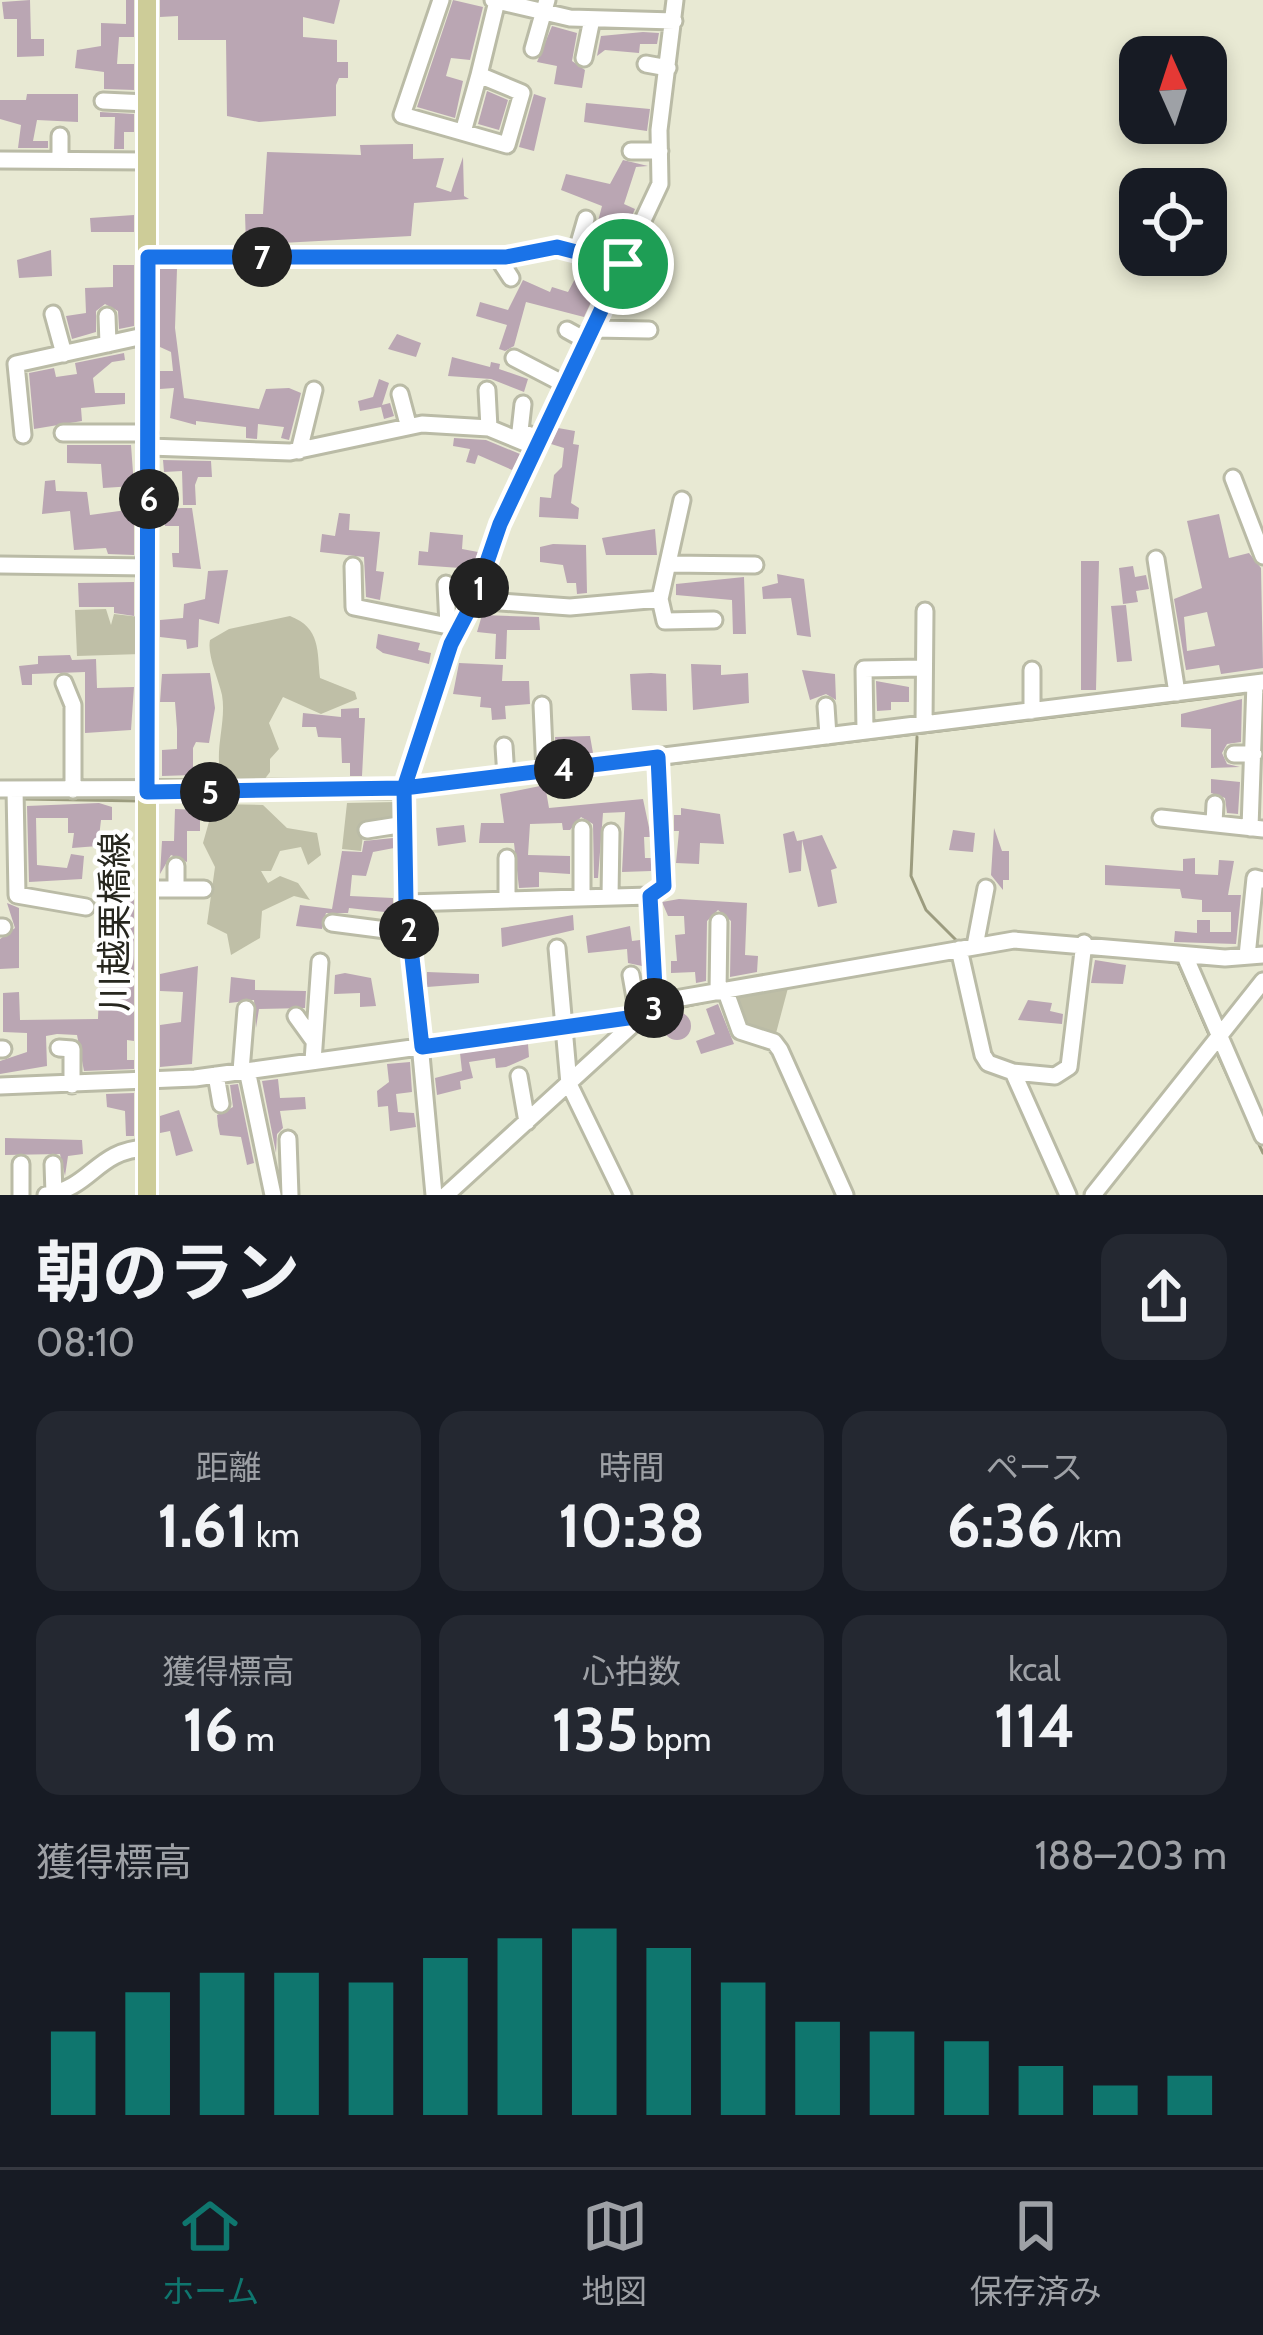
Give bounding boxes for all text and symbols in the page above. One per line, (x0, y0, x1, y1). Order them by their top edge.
north arrow (1119, 36, 1227, 144)
map controls (1119, 36, 1227, 276)
button: locate (1119, 168, 1227, 276)
pin (572, 213, 674, 315)
pin: 7 (232, 227, 292, 287)
icon: arrive (590, 231, 656, 297)
text: 7 (254, 237, 270, 277)
pin: 6 (119, 469, 179, 529)
text: 6 (140, 479, 158, 519)
pin: 1 (449, 558, 509, 618)
text: 1 (473, 568, 485, 608)
pin: 4 (534, 739, 594, 799)
text: 4 (554, 749, 574, 789)
pin: 5 (180, 762, 240, 822)
text: 5 (201, 772, 219, 812)
street label: 川越栗橋線 (92, 832, 136, 1012)
pin: 2 (379, 899, 439, 959)
text: 2 (400, 909, 418, 949)
pin: 3 (624, 978, 684, 1038)
text: 3 (645, 988, 663, 1028)
text: 朝のラン (36, 1232, 300, 1313)
button: share (1101, 1234, 1227, 1360)
text: 08:10 (36, 1318, 135, 1366)
text: 距離 (196, 1447, 262, 1487)
text: 時間 (599, 1447, 665, 1487)
text: ペース (986, 1447, 1083, 1487)
text: 1.61 (157, 1489, 249, 1562)
text: 10:38 (558, 1489, 705, 1562)
text: 6:36 (947, 1489, 1060, 1562)
text: km (249, 1515, 300, 1555)
text: /km (1060, 1515, 1122, 1555)
text: kcal (1008, 1649, 1061, 1689)
text: 獲得標高 (163, 1651, 295, 1691)
text: 心拍数 (582, 1651, 681, 1691)
text: 114 (994, 1689, 1075, 1762)
text: 16 (182, 1693, 238, 1766)
text: 135 (552, 1693, 638, 1766)
text: m (238, 1719, 275, 1759)
text: bpm (638, 1719, 711, 1759)
text: 188–203 m (1035, 1831, 1227, 1879)
text: 獲得標高 (36, 1838, 192, 1886)
tab: ホーム (161, 2193, 259, 2313)
tab: 地図 (582, 2193, 648, 2313)
tab: 保存済み (970, 2193, 1102, 2313)

